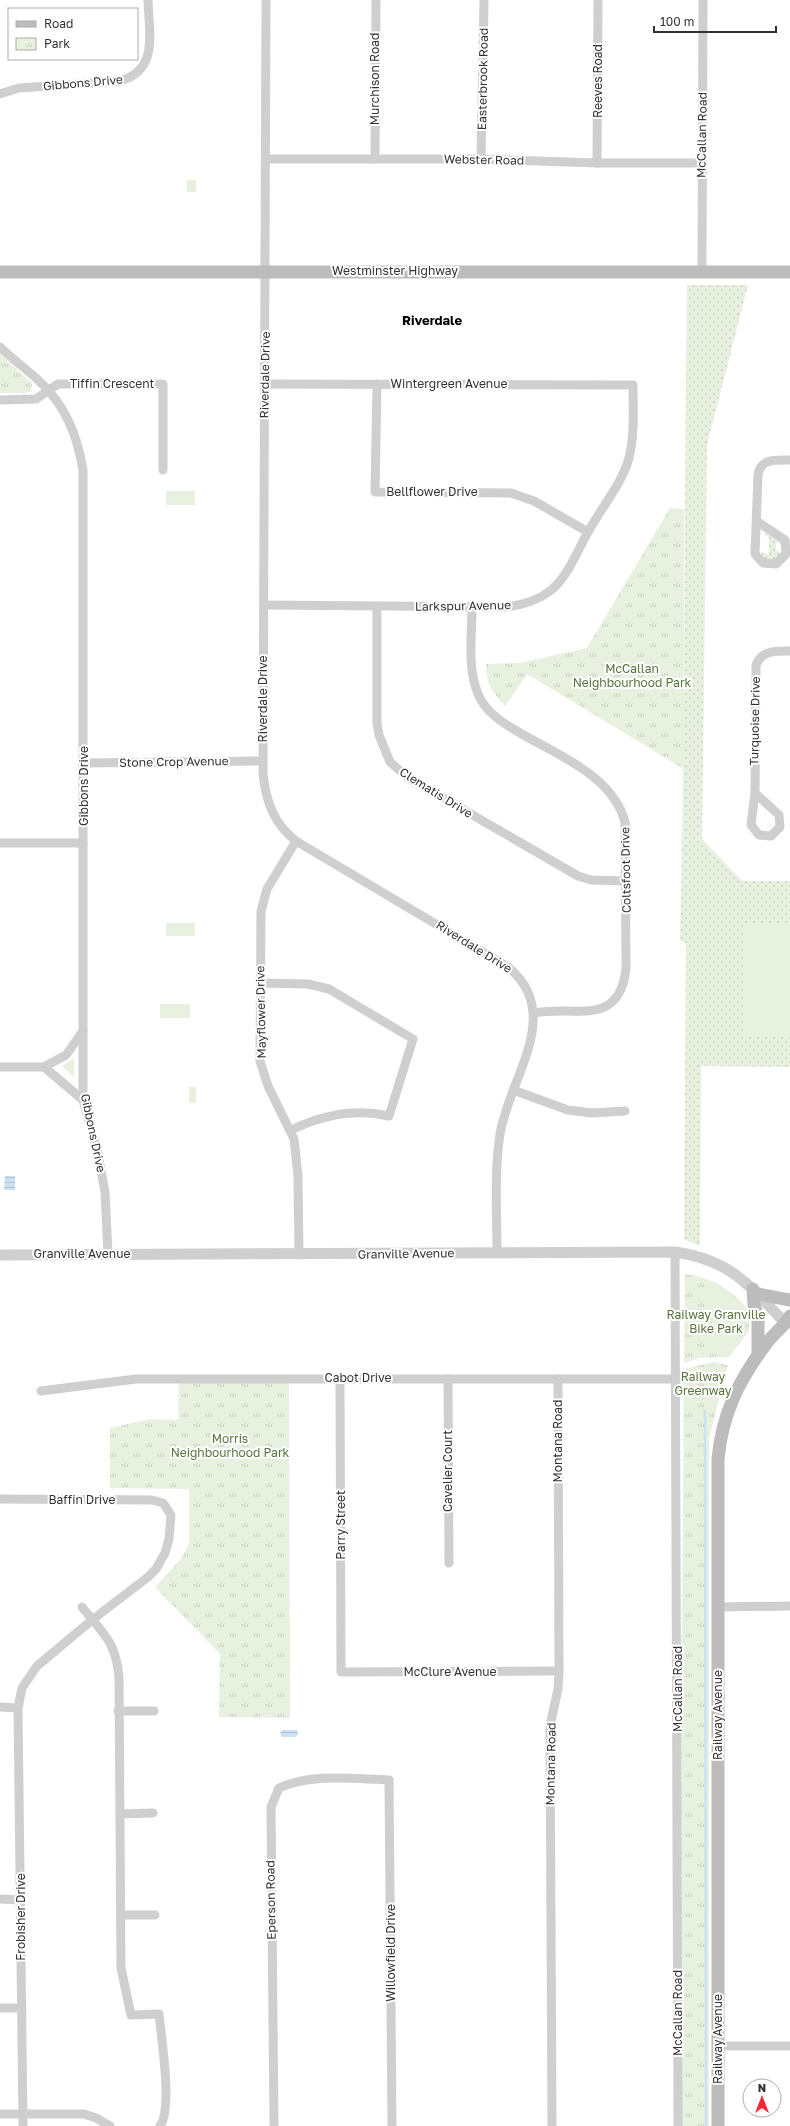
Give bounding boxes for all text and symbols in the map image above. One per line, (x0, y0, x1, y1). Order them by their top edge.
legend (8, 8, 138, 60)
scale bar (654, 8, 776, 34)
text: 100 m (660, 14, 694, 29)
text: Road (44, 16, 73, 31)
street label: Easterbrook Road (474, 28, 491, 130)
street label: Murchison Road (367, 33, 382, 125)
text: Park (44, 36, 70, 51)
street label: Reeves Road (590, 44, 605, 118)
street label: Gibbons Drive (42, 72, 124, 93)
street label: McCallan Road (693, 92, 710, 178)
street label: Webster Road (444, 151, 524, 168)
street label: Westminster Highway (332, 263, 458, 278)
district label: Riverdale (402, 312, 462, 328)
street label: Riverdale Drive (256, 331, 273, 419)
street label: Tiffin Crescent (70, 376, 155, 391)
street label: Wintergreen Avenue (391, 376, 507, 391)
street label: Bellflower Drive (386, 484, 478, 499)
street label: Larkspur Avenue (415, 597, 511, 614)
street label: Riverdale Drive (255, 655, 270, 742)
park label: McCallan Neighbourhood Park (573, 661, 692, 690)
street label: Turquoise Drive (746, 676, 763, 766)
street label: Gibbons Drive (76, 746, 91, 826)
street label: Stone Crop Avenue (119, 753, 229, 770)
street label: Clematis Drive (397, 764, 476, 821)
street label: Coltsfoot Drive (617, 827, 634, 913)
street label: Riverdale Drive (433, 917, 515, 976)
street label: Mayflower Drive (252, 965, 269, 1059)
street label: Gibbons Drive (78, 1092, 109, 1174)
street label: Granville Avenue (357, 1245, 455, 1262)
street label: Granville Avenue (34, 1246, 130, 1261)
park label: Railway Granville Bike Park (667, 1307, 765, 1336)
park label: Railway Greenway (675, 1369, 732, 1398)
street label: Cabot Drive (324, 1370, 392, 1385)
street label: Montana Road (550, 1400, 565, 1482)
street label: Cavelier Court (440, 1430, 455, 1512)
park label: Morris Neighbourhood Park (171, 1431, 290, 1460)
street label: Parry Street (333, 1490, 348, 1560)
street label: Baffin Drive (48, 1492, 116, 1507)
street label: McCallan Road (670, 1646, 685, 1732)
street label: McClure Avenue (403, 1664, 497, 1679)
street label: Railway Avenue (710, 1670, 725, 1760)
street label: Montana Road (542, 1722, 559, 1806)
street label: Eperson Road (262, 1860, 279, 1940)
street label: Frobisher Drive (13, 1873, 28, 1961)
street label: Willowfield Drive (383, 1904, 398, 2002)
street label: McCallan Road (670, 1970, 685, 2056)
street label: Railway Avenue (710, 1994, 725, 2084)
north arrow (742, 2078, 782, 2118)
text: N (758, 2081, 766, 2094)

